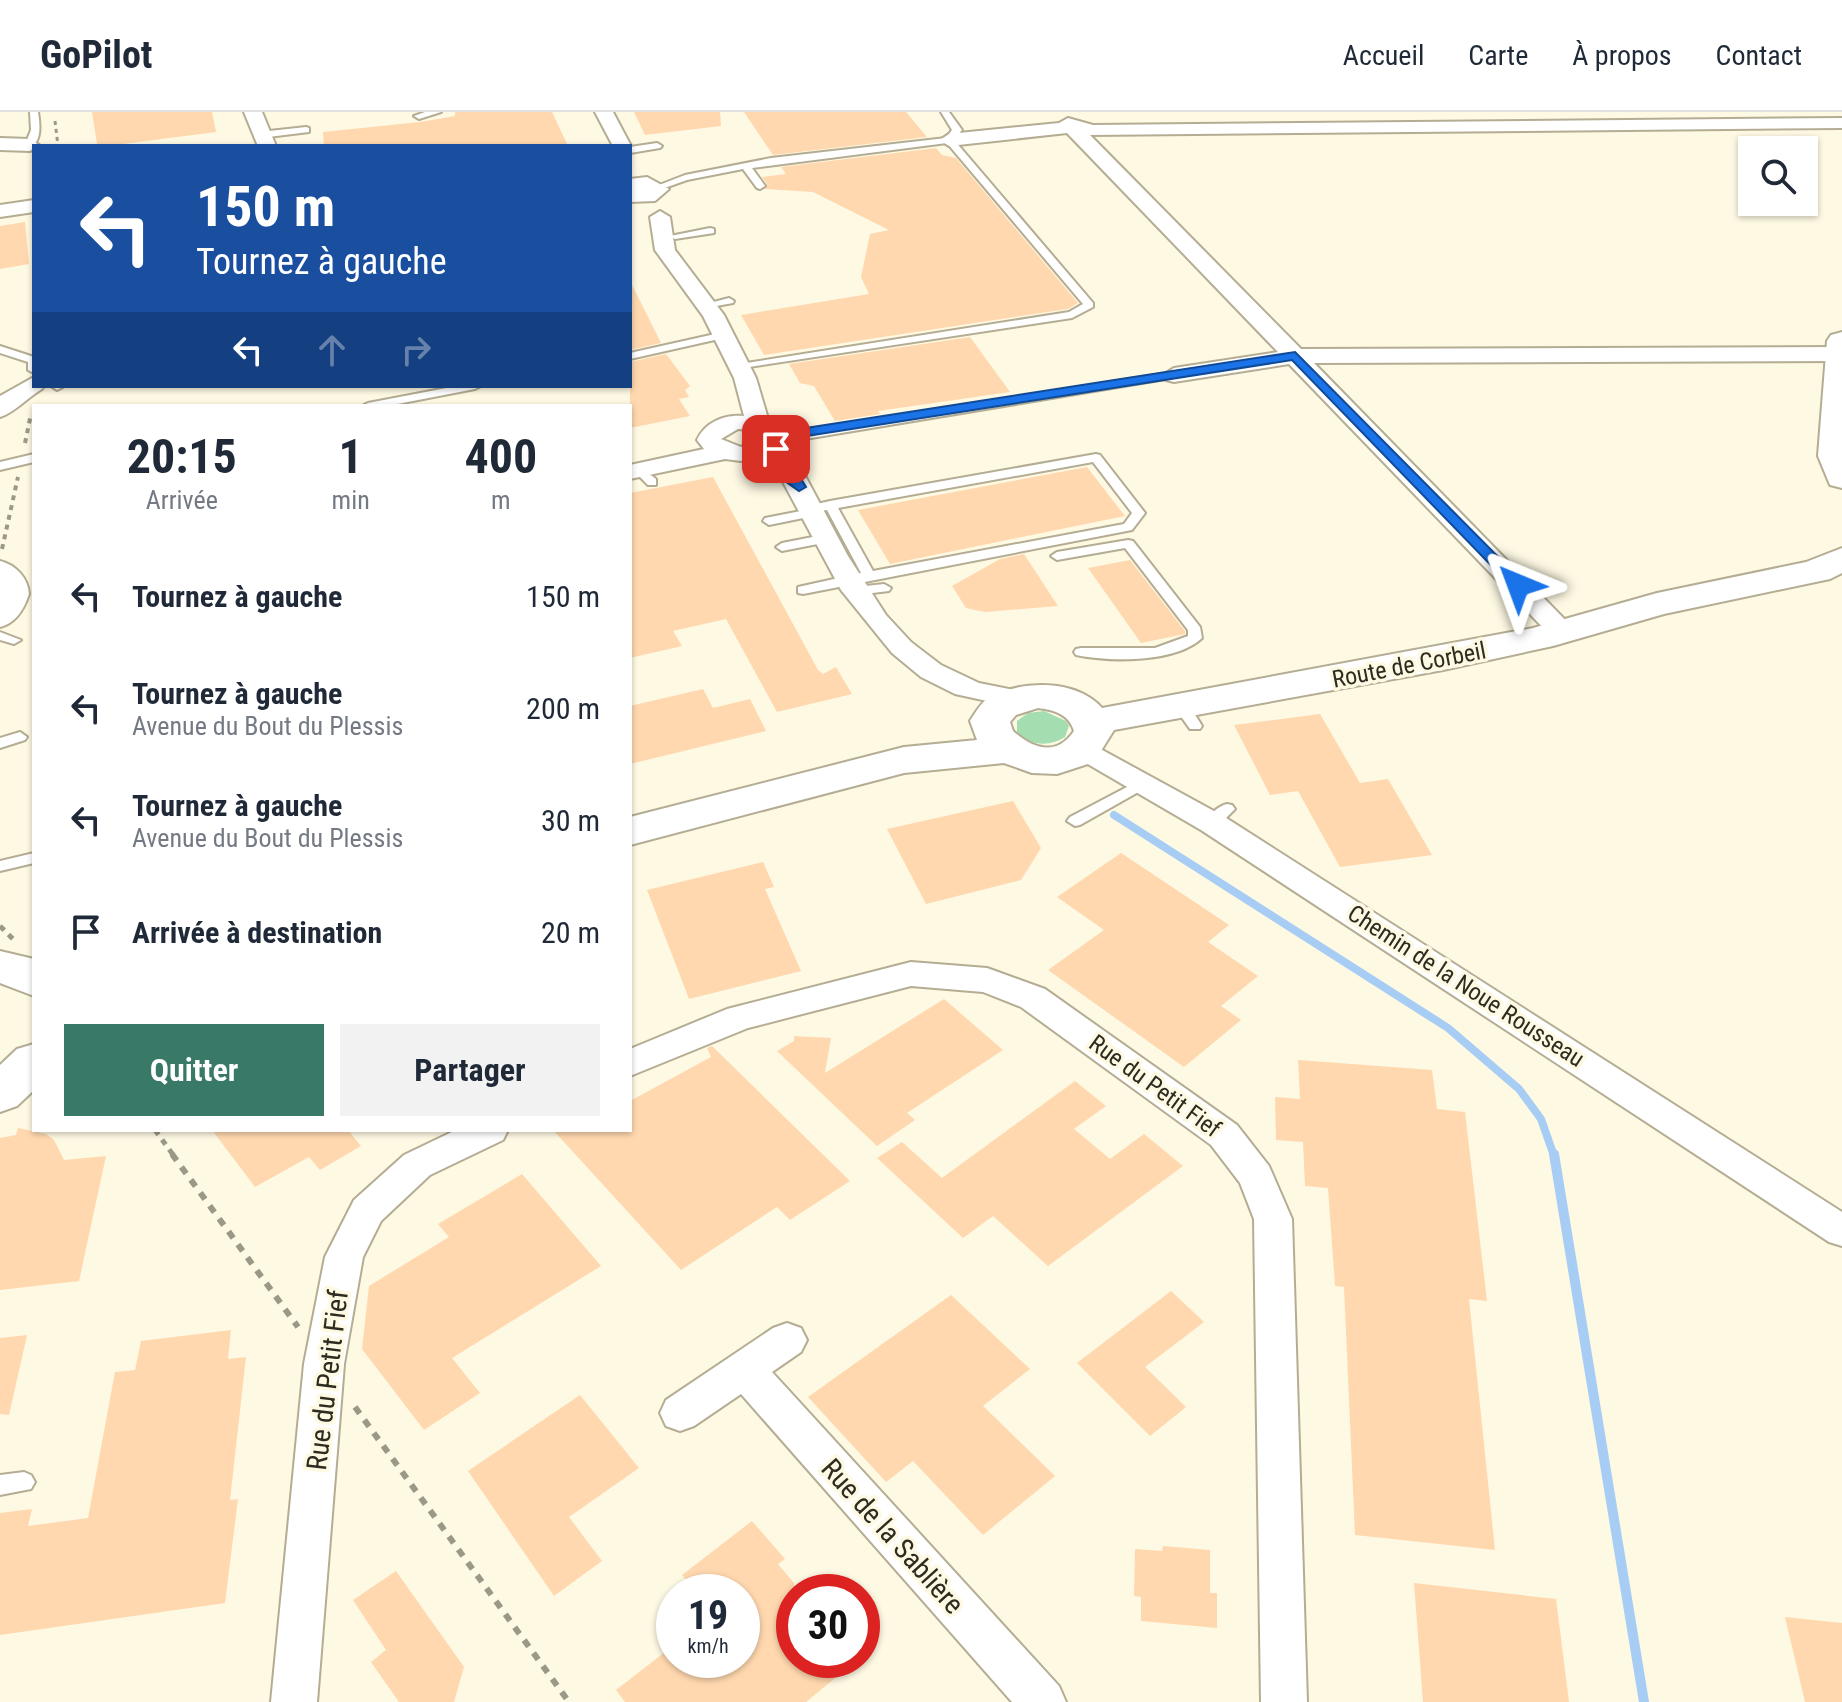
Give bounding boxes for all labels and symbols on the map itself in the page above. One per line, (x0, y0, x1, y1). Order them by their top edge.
pin (742, 415, 810, 483)
position arrow (1476, 543, 1560, 627)
street label: Route de Corbeil (1330, 636, 1488, 694)
street label: Chemin de la Noue Rousseau (1343, 899, 1589, 1073)
street label: Rue du Petit Fief (1084, 1029, 1227, 1143)
street label: Rue du Petit Fief (300, 1288, 355, 1472)
street label: Rue de la Sablière (815, 1452, 971, 1620)
speed limit sign: 30 (776, 1574, 880, 1678)

